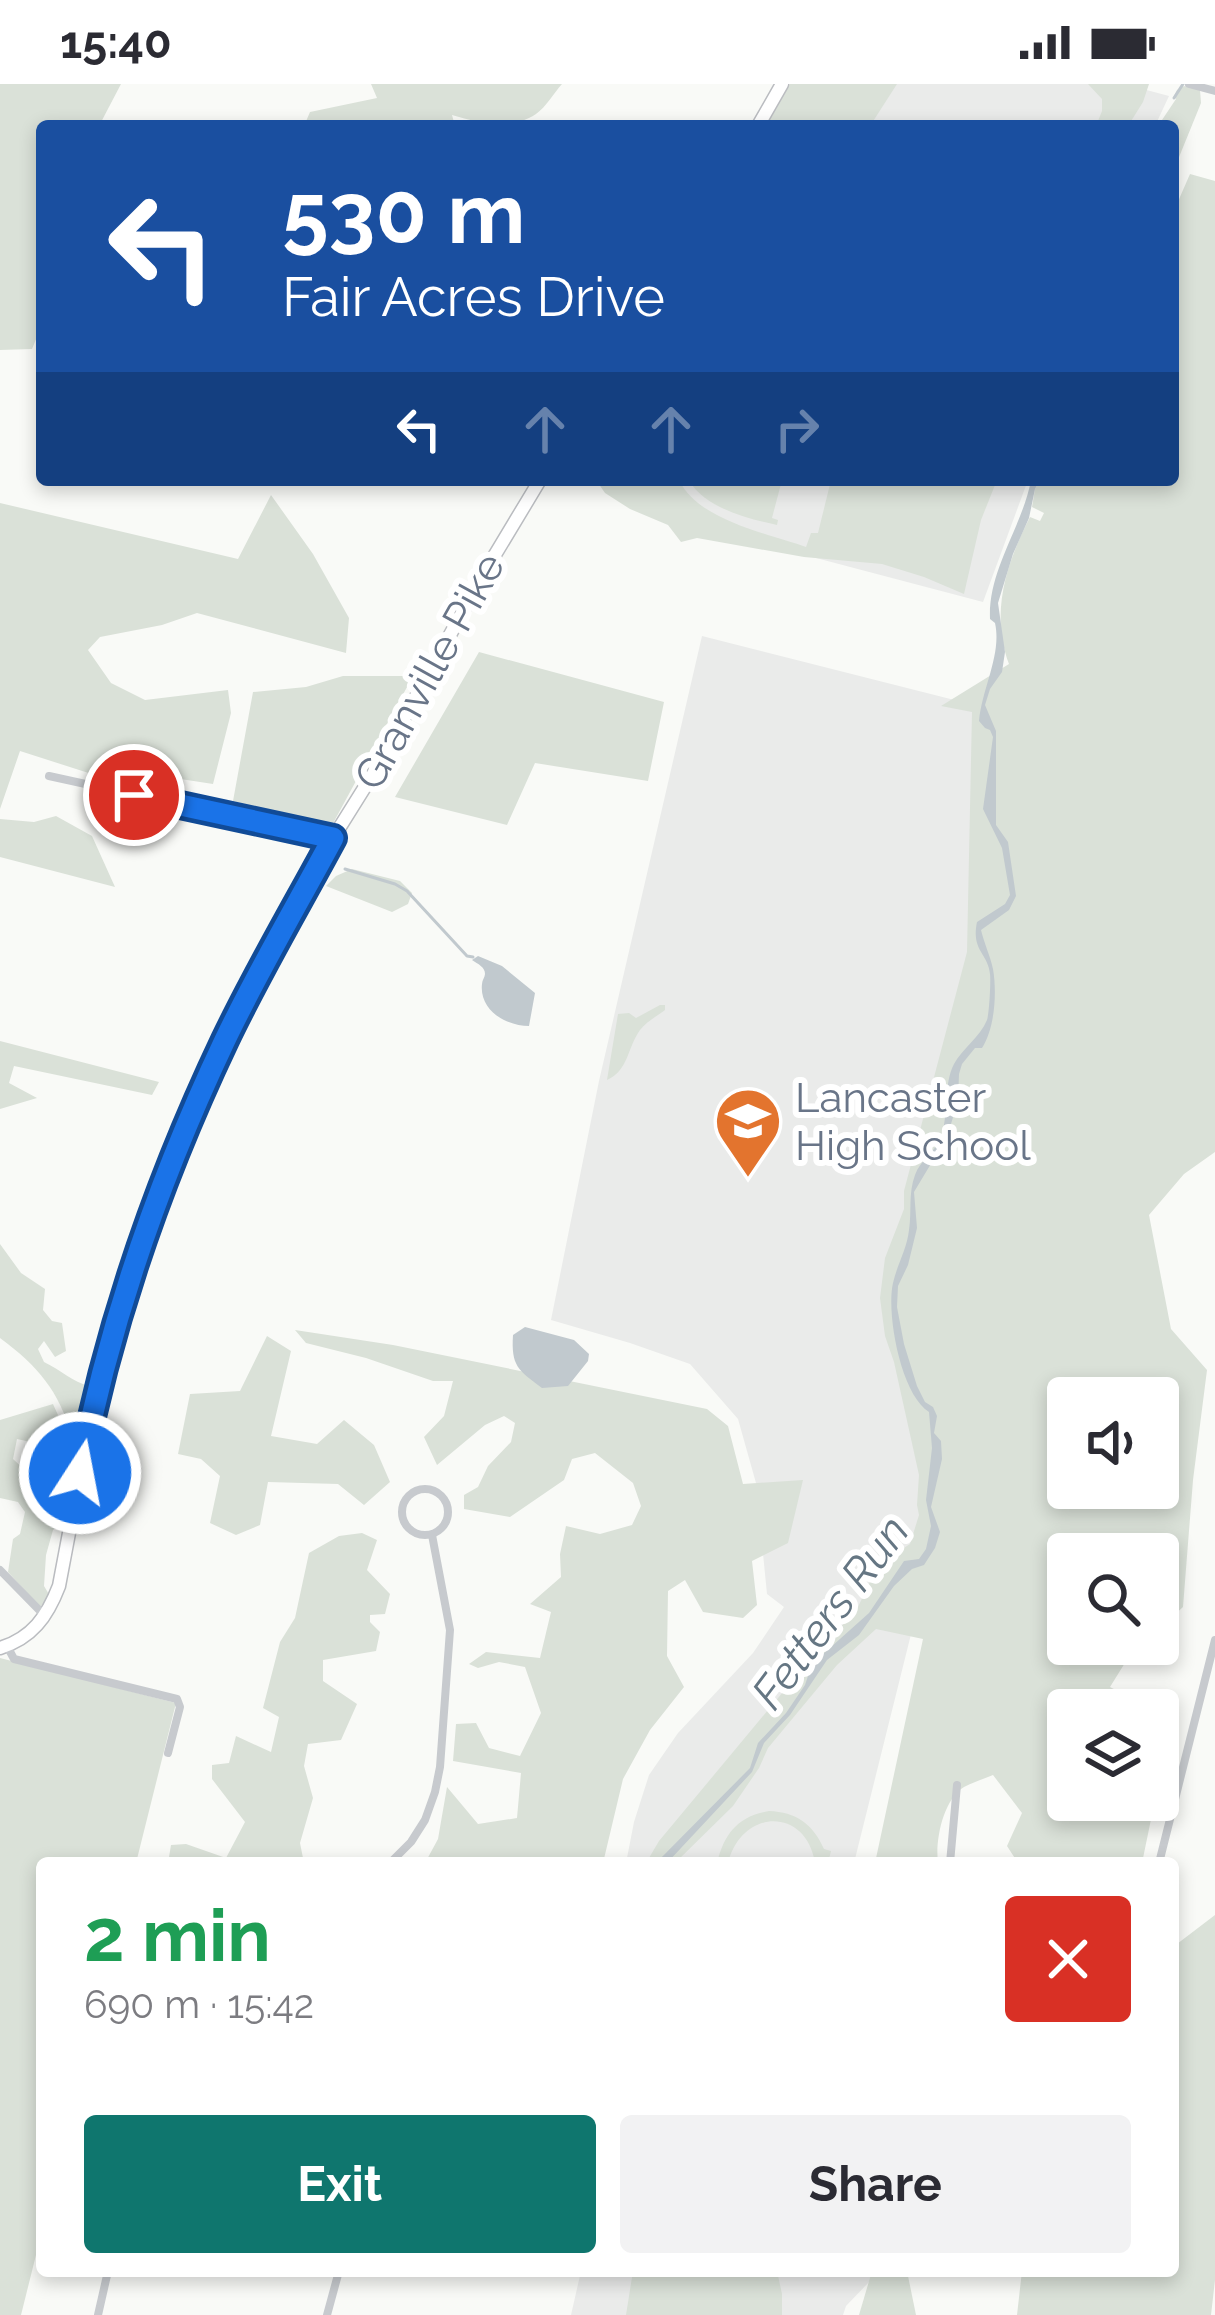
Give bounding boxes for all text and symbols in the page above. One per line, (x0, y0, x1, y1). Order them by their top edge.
text: 15:40 (60, 16, 172, 69)
text: 530 m (282, 164, 525, 263)
icon: left (84, 168, 240, 324)
text: Fair Acres Drive (282, 265, 665, 329)
icon: left (386, 396, 452, 462)
icon: ahead (512, 396, 578, 462)
icon: ahead (638, 396, 704, 462)
icon: right (764, 396, 830, 462)
street label: Granville Pike (344, 545, 514, 798)
pin (83, 744, 185, 846)
icon: arrive (101, 762, 167, 828)
place label: Lancaster High School (795, 1073, 1031, 1170)
school or university icon: Lancaster High School (713, 1086, 783, 1180)
map controls (1047, 1377, 1179, 1821)
button: sound (1047, 1377, 1179, 1509)
position arrow (17, 1410, 143, 1536)
water label: Fetters Run (741, 1506, 920, 1719)
button: search (1047, 1533, 1179, 1665)
button: layers (1047, 1689, 1179, 1821)
text: 2 min (84, 1893, 271, 1978)
button: close (1005, 1896, 1131, 2022)
text: 690 m · 15:42 (84, 1981, 314, 2027)
button: Exit (84, 2115, 596, 2253)
button: Share (620, 2115, 1131, 2253)

